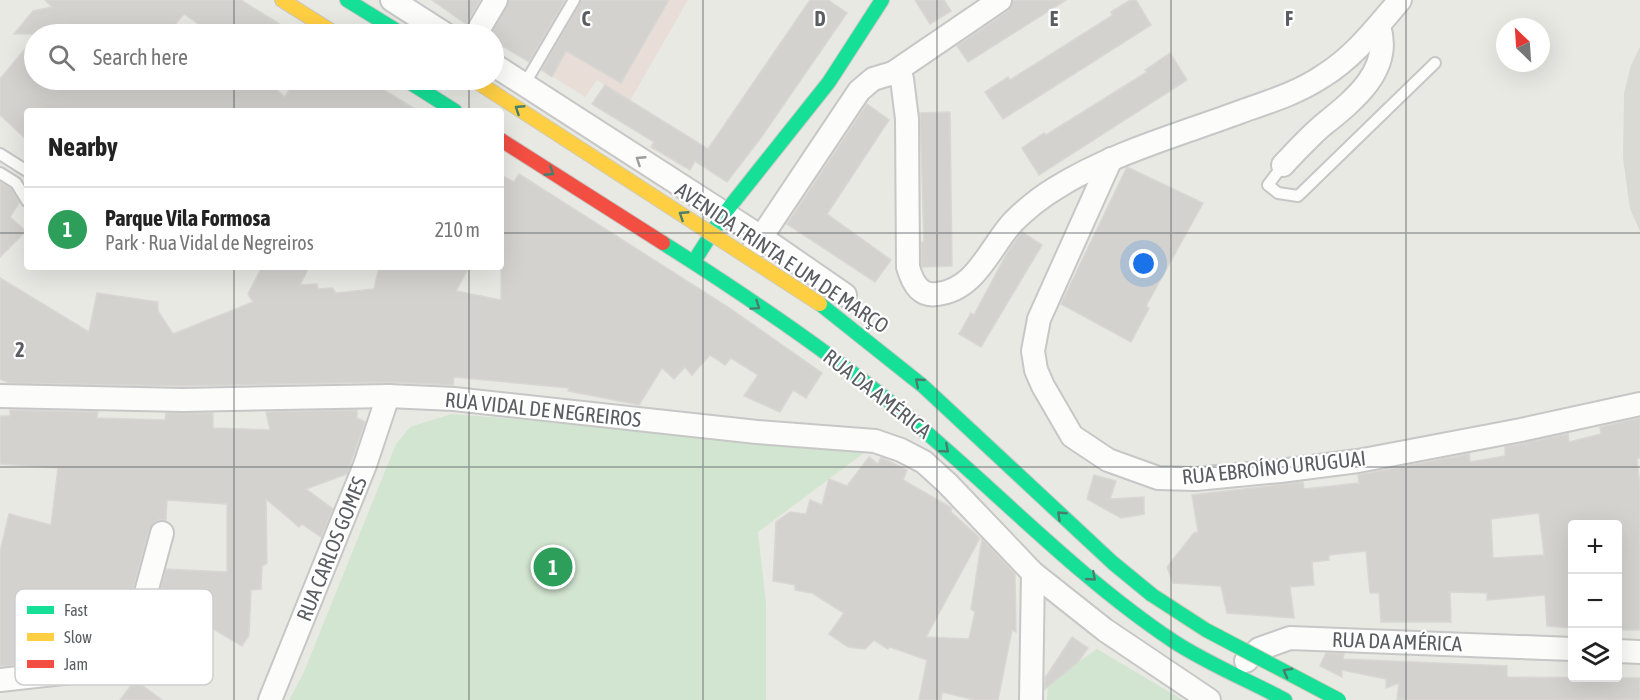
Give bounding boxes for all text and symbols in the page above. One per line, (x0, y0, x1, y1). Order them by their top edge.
text: C (582, 7, 591, 30)
text: D (814, 7, 826, 30)
text: E (1050, 7, 1059, 30)
text: F (1285, 7, 1293, 30)
north arrow (1496, 18, 1550, 72)
search box (24, 24, 504, 90)
icon: search (45, 41, 78, 74)
text: Search here (93, 44, 188, 70)
one-way arrow (515, 105, 526, 116)
text: Nearby (48, 132, 118, 162)
one-way arrow (636, 155, 646, 167)
one-way arrow (543, 165, 554, 176)
street label: AVENIDA TRINTA E UM DE MARÇO (672, 177, 894, 337)
text: Parque Vila Formosa (105, 205, 270, 231)
one-way arrow (679, 211, 689, 223)
text: 1 (63, 218, 72, 241)
text: 210 m (435, 218, 480, 241)
text: Park · Rua Vidal de Negreiros (105, 231, 314, 254)
your location (1129, 249, 1158, 278)
one-way arrow (750, 299, 761, 310)
text: 2 (15, 338, 25, 361)
street label: RUA DA AMÉRICA (819, 344, 937, 443)
one-way arrow (915, 378, 926, 389)
street label: RUA VIDAL DE NEGREIROS (444, 387, 642, 431)
one-way arrow (938, 441, 949, 452)
street label: RUA EBROÍNO URUGUAI (1181, 445, 1367, 489)
street label: RUA CARLOS GOMES (291, 473, 371, 624)
one-way arrow (1058, 511, 1068, 522)
map controls (1568, 520, 1622, 682)
button: + (1568, 520, 1622, 574)
pin: 1 (534, 544, 572, 590)
one-way arrow (1085, 570, 1096, 581)
button: − (1568, 574, 1622, 628)
legend (15, 589, 213, 685)
text: Fast (64, 601, 88, 619)
street label: RUA DA AMÉRICA (1332, 627, 1463, 655)
text: Slow (64, 628, 92, 646)
button: layers (1568, 628, 1622, 682)
text: Jam (64, 655, 88, 673)
one-way arrow (1283, 668, 1294, 679)

